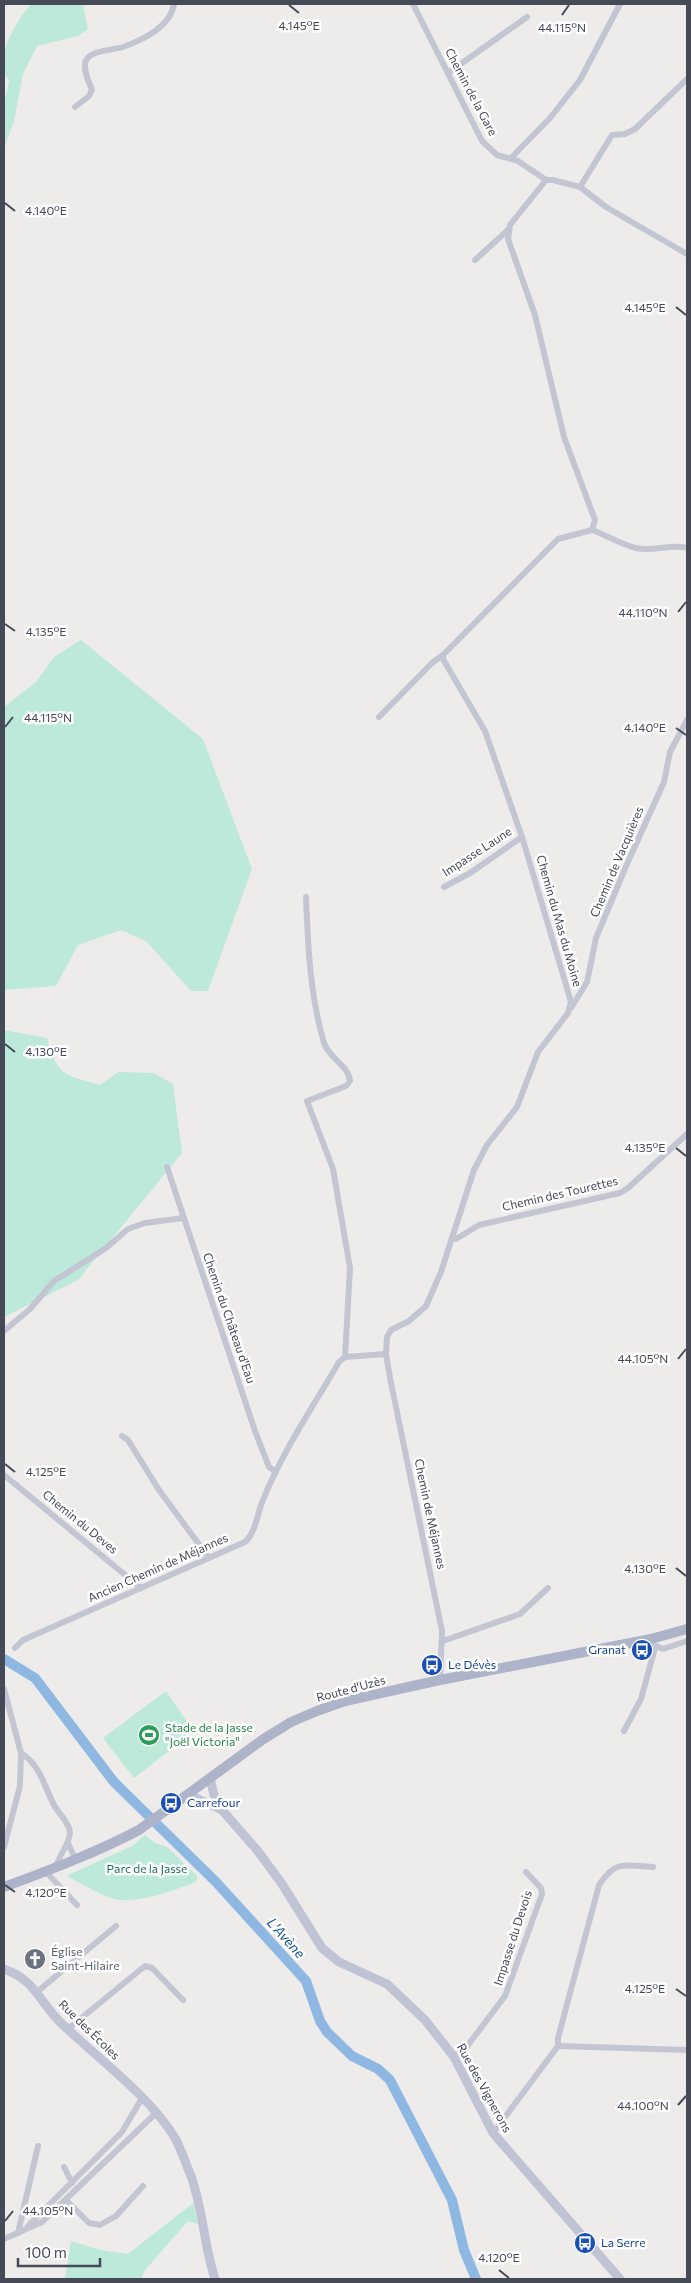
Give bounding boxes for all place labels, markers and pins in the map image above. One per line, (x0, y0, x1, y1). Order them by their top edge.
bus stop icon: Granat (630, 1638, 654, 1662)
place label: Granat (588, 1642, 626, 1656)
bus stop icon: Le Dévès (420, 1653, 444, 1677)
place label: Le Dévès (448, 1657, 496, 1671)
place label: Stade de la Jasse "Joël Victoria" (165, 1720, 253, 1749)
sports icon: Stade de la Jasse "Joël Victoria" (137, 1723, 161, 1747)
bus stop icon: Carrefour (159, 1791, 183, 1815)
place label: Carrefour (187, 1795, 240, 1809)
place label: Église Saint-Hilaire (51, 1944, 120, 1972)
church icon: Église Saint-Hilaire (23, 1947, 47, 1971)
bus stop icon: La Serre (573, 2231, 597, 2255)
place label: La Serre (601, 2235, 646, 2249)

